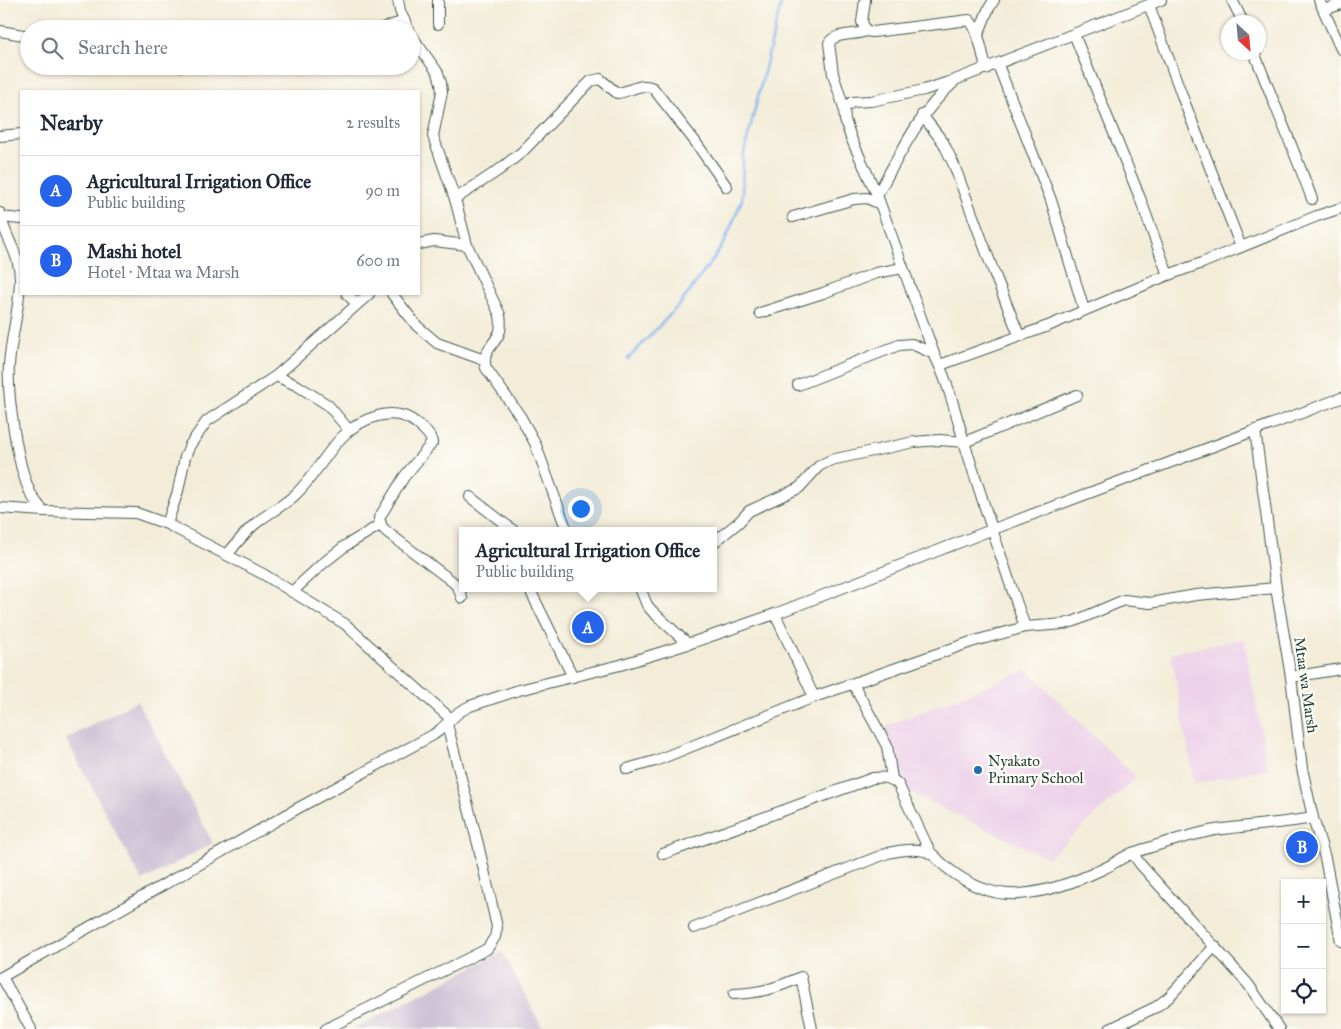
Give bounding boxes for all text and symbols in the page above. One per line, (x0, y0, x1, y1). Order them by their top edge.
north arrow (1221, 15, 1266, 60)
search box (20, 20, 420, 75)
icon: search (38, 34, 66, 62)
text: Search here (78, 36, 168, 59)
text: Nearby (40, 110, 103, 136)
text: 2 results (346, 113, 400, 132)
text: Agricultural Irrigation Office (87, 170, 311, 193)
text: A (51, 181, 61, 200)
text: 90 m (365, 181, 400, 200)
text: Public building (87, 193, 185, 212)
text: Mashi hotel (87, 240, 181, 263)
text: B (51, 251, 61, 270)
text: 600 m (356, 251, 400, 270)
text: Hotel · Mtaa wa Marsh (87, 263, 239, 282)
your location (568, 496, 594, 522)
popup (459, 527, 717, 592)
text: Agricultural Irrigation Office (476, 539, 700, 562)
text: Public building (476, 562, 574, 581)
pin: A (572, 608, 604, 646)
street label: Mtaa wa Marsh (1290, 636, 1322, 735)
place label: Nyakato Primary School (988, 752, 1085, 787)
marker: Nyakato Primary School (972, 764, 984, 776)
pin: B (1286, 828, 1318, 866)
map controls (1281, 879, 1326, 1014)
button: + (1281, 879, 1326, 924)
button: − (1281, 924, 1326, 969)
button: locate (1281, 969, 1326, 1014)

